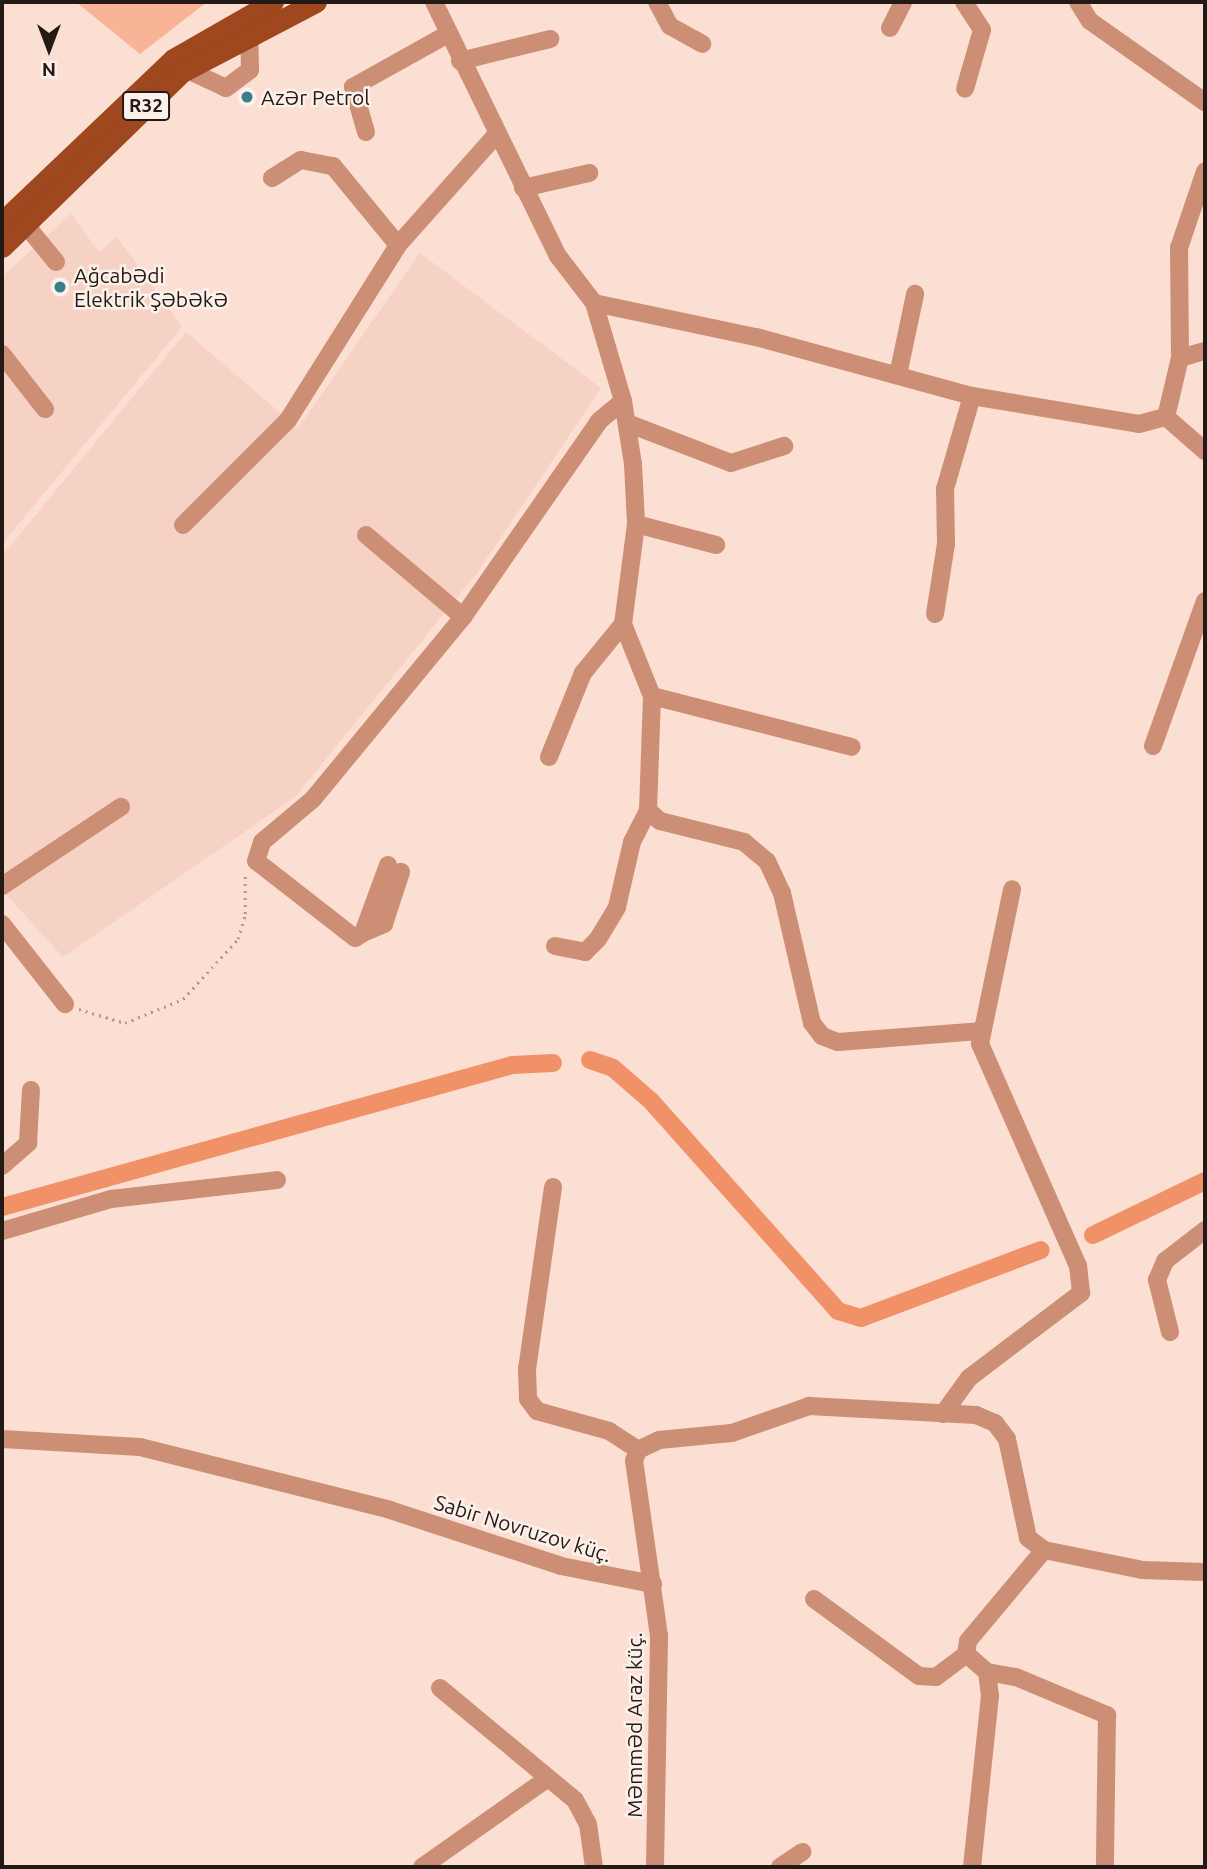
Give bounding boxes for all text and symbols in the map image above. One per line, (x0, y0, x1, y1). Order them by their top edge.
north arrow (14, 14, 84, 84)
text: N (42, 59, 56, 81)
place label: Azər Petrol (261, 84, 370, 110)
marker: Azər Petrol (239, 89, 255, 105)
road number: R32 (122, 90, 170, 122)
place label: Ağcabədi Elektrik Şəbəkə (74, 262, 228, 312)
marker: Ağcabədi Elektrik Şəbəkə (52, 279, 68, 295)
street label: Sabir Novruzov küç. (431, 1489, 615, 1567)
street label: Məmməd Araz küç. (621, 1632, 647, 1818)

